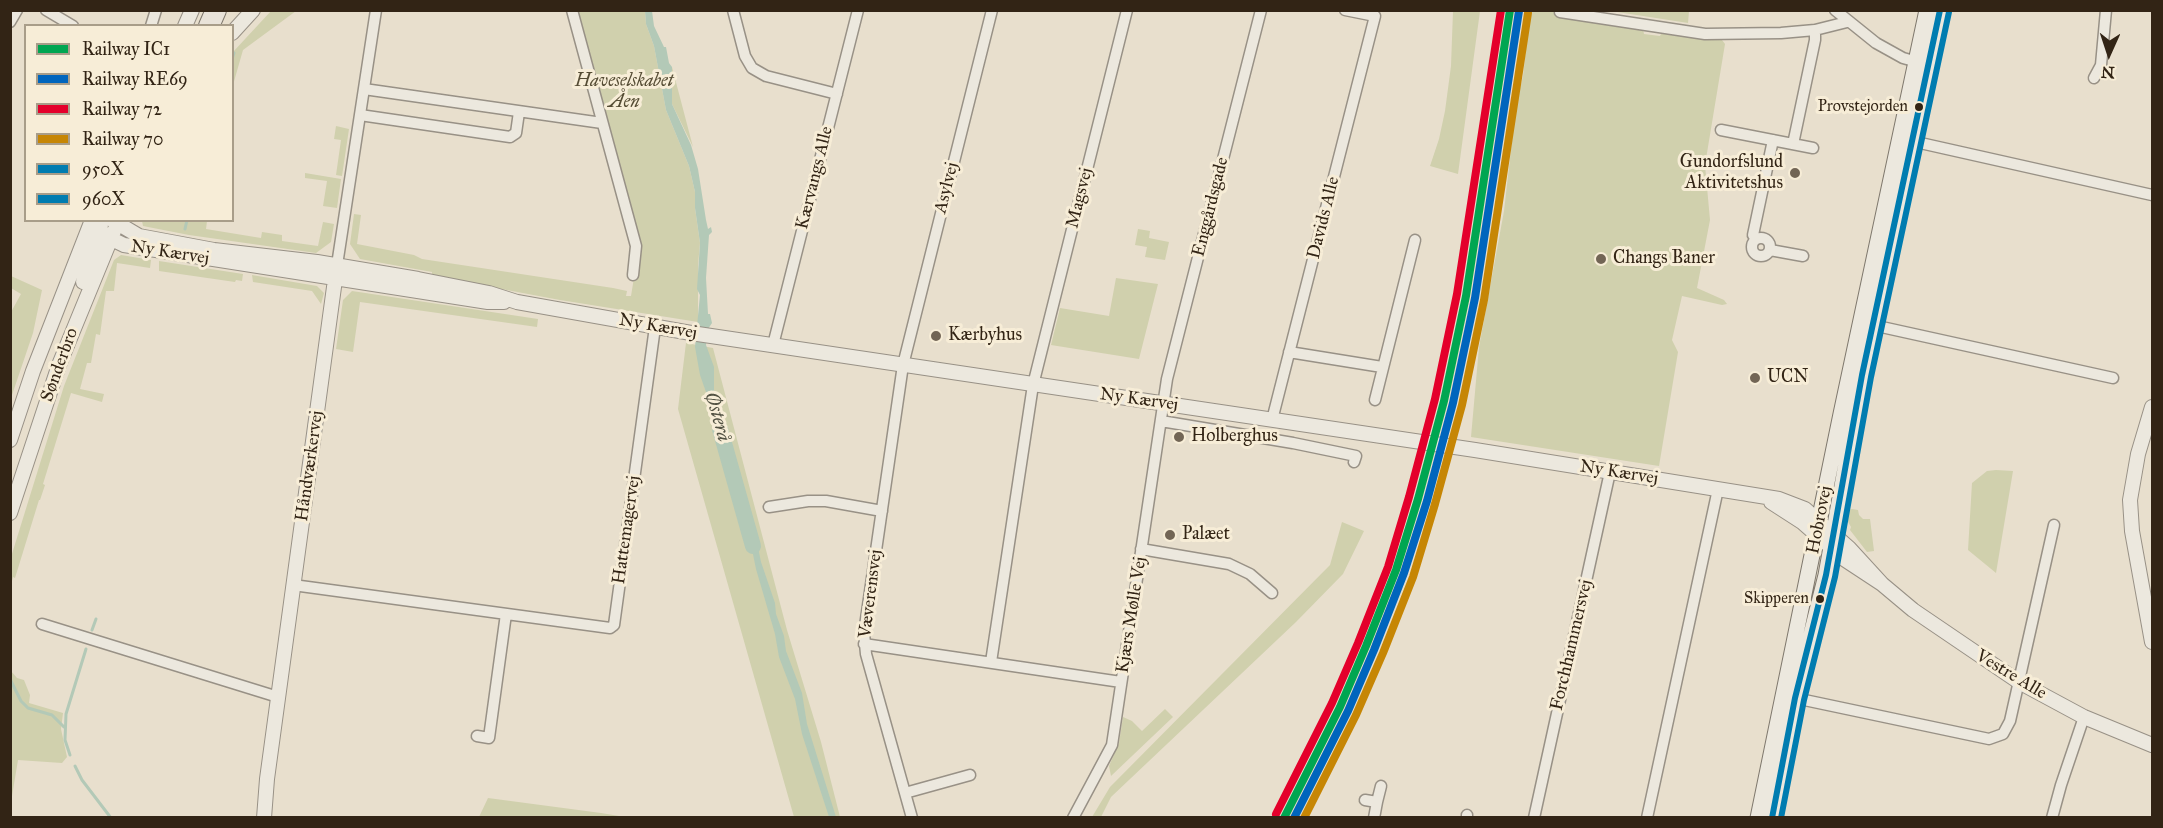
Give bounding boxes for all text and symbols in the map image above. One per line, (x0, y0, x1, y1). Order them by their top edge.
legend (24, 24, 234, 222)
north arrow (2079, 24, 2139, 84)
text: Railway IC1 (82, 38, 170, 60)
text: N (2101, 63, 2115, 82)
text: Railway RE69 (82, 68, 188, 90)
park label: Haveselskabet Åen (575, 71, 673, 113)
place label: Provstejorden (1818, 97, 1908, 117)
text: Railway 72 (82, 98, 162, 120)
marker: Provstejorden (1913, 101, 1925, 113)
street label: Kærvangs Alle (792, 124, 838, 232)
text: Railway 70 (82, 128, 163, 150)
place label: Gundorfslund Aktivitetshus (1680, 152, 1783, 195)
street label: Enggårdsgade (1188, 155, 1234, 259)
text: 950X (82, 158, 124, 180)
street label: Asylvej (930, 160, 964, 216)
street label: Magsvej (1062, 166, 1098, 230)
marker: Gundorfslund Aktivitetshus (1788, 166, 1802, 180)
street label: Davids Alle (1303, 175, 1345, 261)
text: 960X (82, 188, 125, 210)
street label: Ny Kærvej (129, 236, 211, 270)
place label: Changs Baner (1613, 248, 1715, 270)
marker: Changs Baner (1594, 252, 1608, 266)
street label: Ny Kærvej (617, 310, 699, 344)
street label: Sønderbro (37, 325, 83, 405)
place label: Kærbyhus (948, 325, 1022, 347)
marker: Kærbyhus (929, 329, 943, 343)
place label: UCN (1767, 367, 1809, 389)
marker: UCN (1748, 371, 1762, 385)
street label: Ny Kærvej (1098, 384, 1180, 416)
water label: Østerå (698, 389, 736, 445)
street label: Håndværkervej (292, 409, 328, 523)
place label: Holberghus (1191, 426, 1278, 448)
marker: Holberghus (1172, 430, 1186, 444)
street label: Ny Kærvej (1578, 456, 1660, 490)
street label: Hattemagervej (609, 474, 645, 586)
street label: Hobrovej (1803, 484, 1837, 556)
place label: Palæet (1182, 524, 1230, 546)
marker: Palæet (1163, 528, 1177, 542)
street label: Væverensvej (855, 548, 887, 640)
street label: Kjærs Mølle Vej (1112, 555, 1152, 675)
street label: Forchhammersvej (1546, 577, 1598, 713)
place label: Skipperen (1744, 589, 1809, 609)
marker: Skipperen (1814, 593, 1826, 605)
street label: Vestre Alle (1972, 645, 2050, 705)

